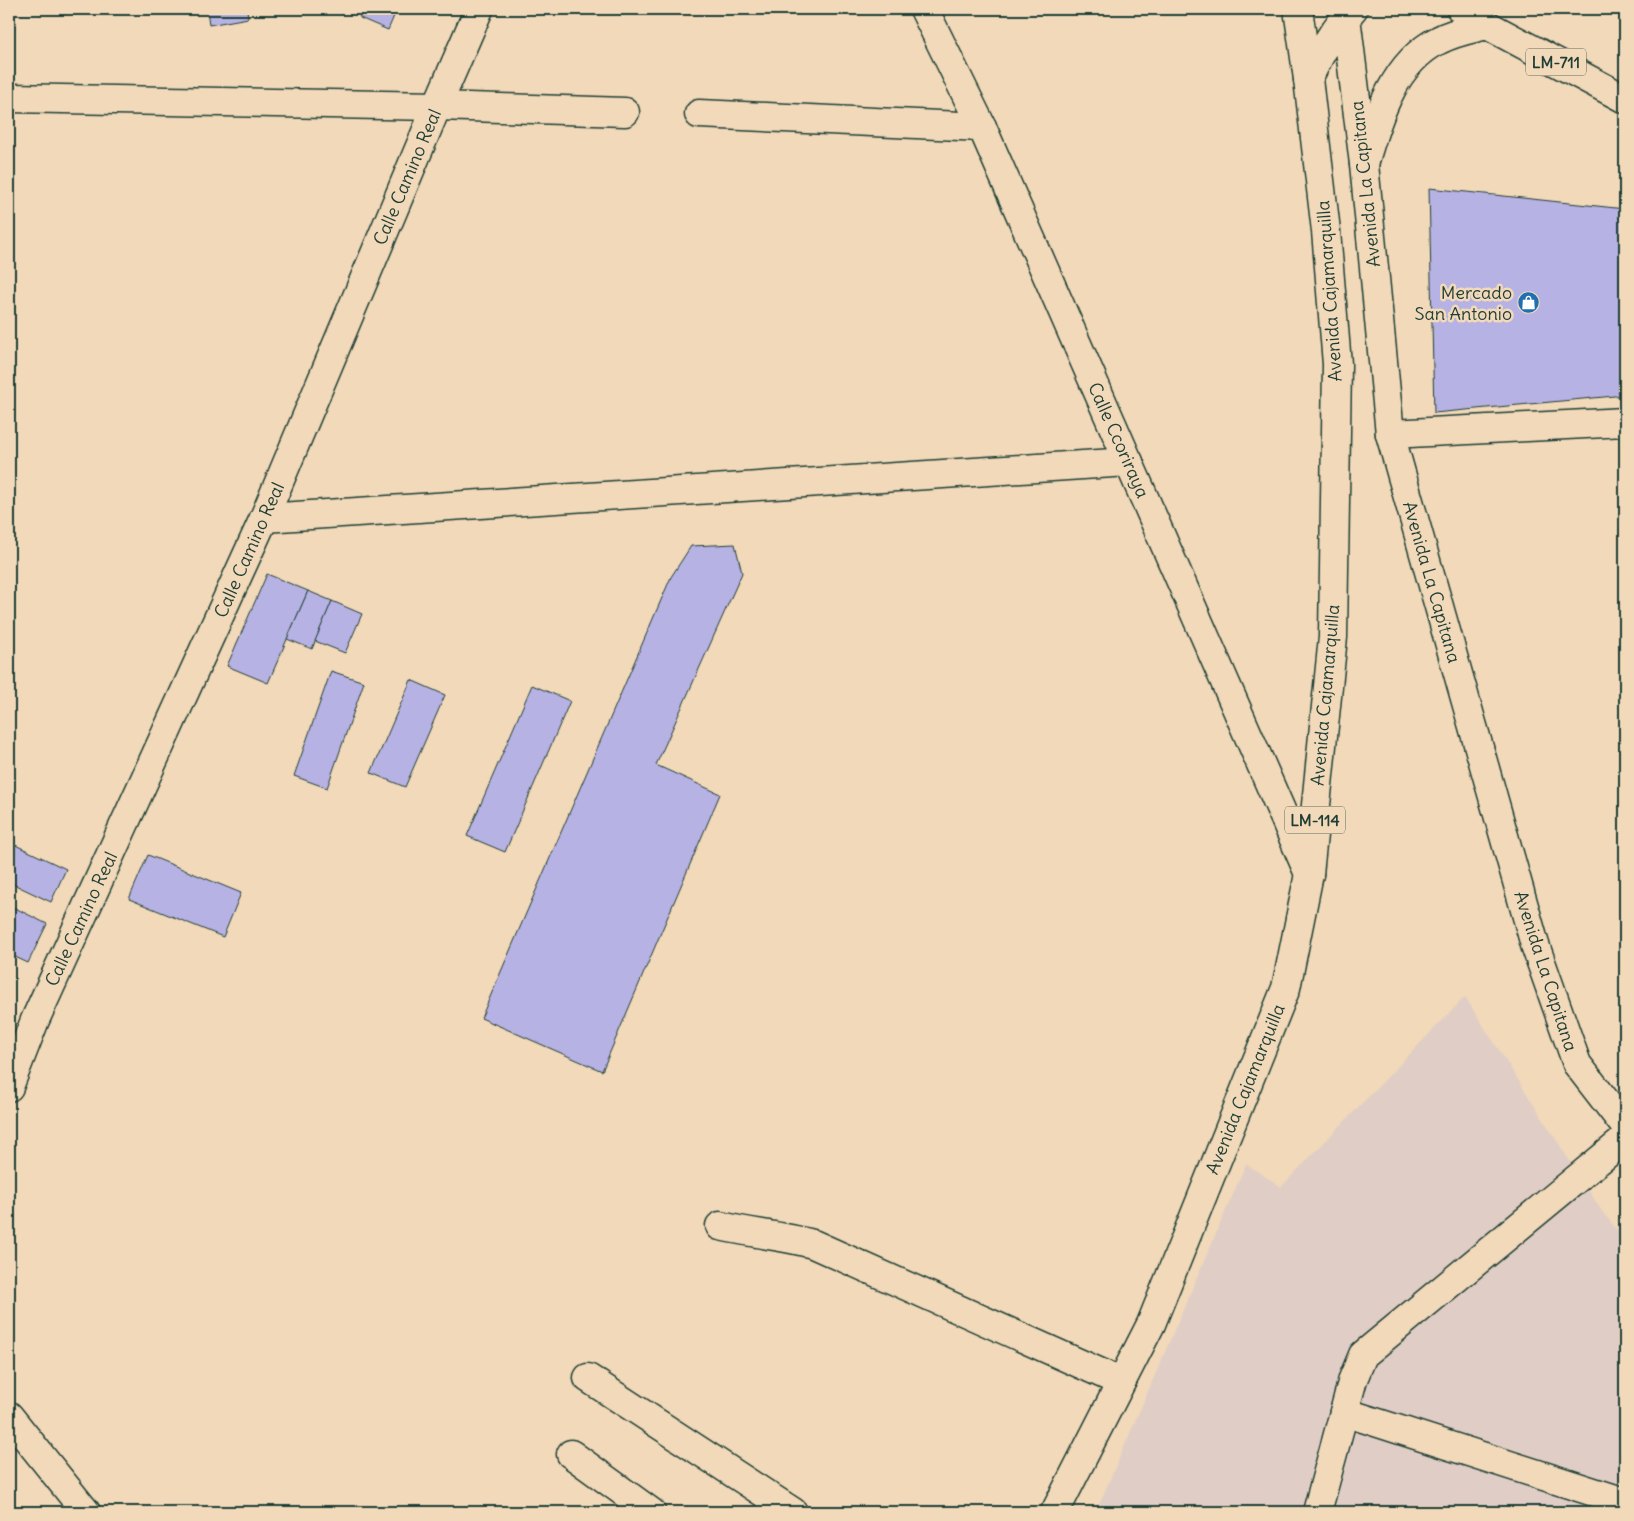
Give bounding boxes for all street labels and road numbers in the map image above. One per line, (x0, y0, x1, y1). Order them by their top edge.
road number: LM-711 (1526, 48, 1586, 76)
street label: Avenida La Capitana (1345, 100, 1385, 268)
street label: Calle Camino Real (368, 105, 446, 249)
street label: Avenida Cajamarquilla (1311, 200, 1347, 382)
street label: Calle Ccoriraya (1083, 379, 1155, 501)
street label: Calle Camino Real (209, 479, 289, 621)
street label: Avenida La Capitana (1398, 499, 1466, 665)
street label: Avenida Cajamarquilla (1306, 603, 1344, 787)
road number: LM-114 (1285, 806, 1345, 834)
street label: Calle Camino Real (40, 848, 122, 990)
street label: Avenida La Capitana (1509, 888, 1583, 1054)
street label: Avenida Cajamarquilla (1200, 1000, 1290, 1178)

